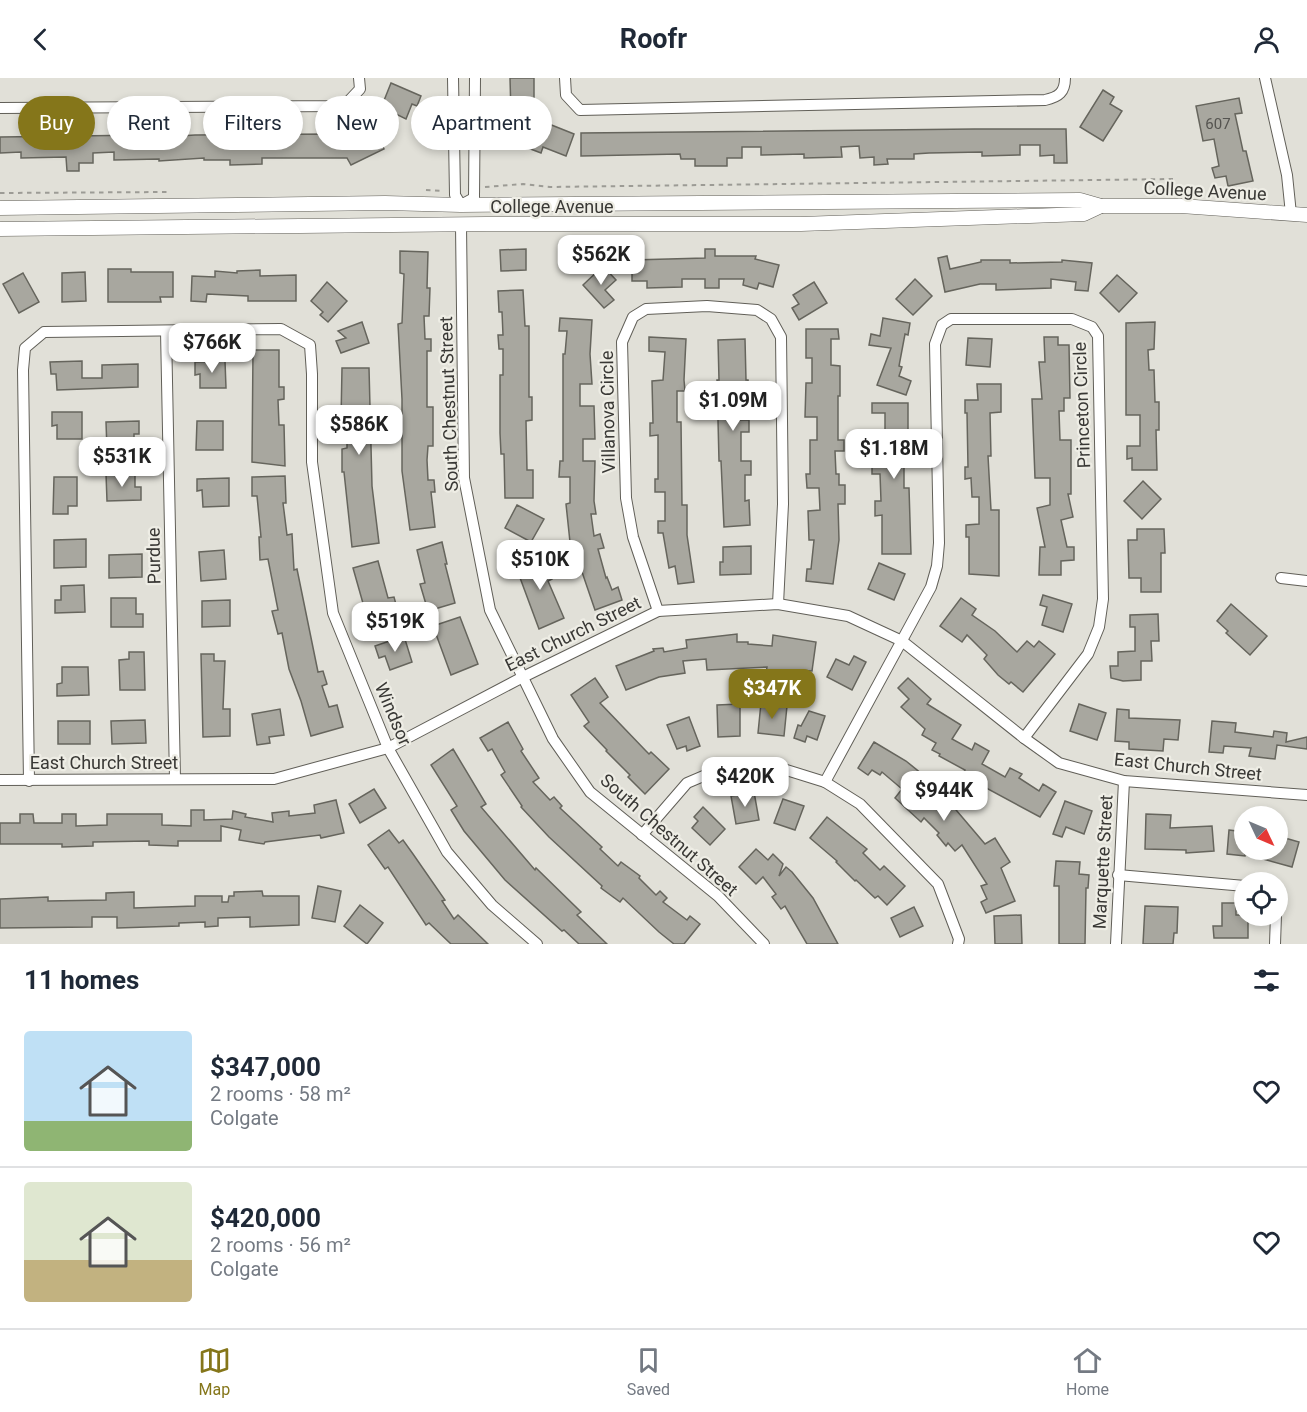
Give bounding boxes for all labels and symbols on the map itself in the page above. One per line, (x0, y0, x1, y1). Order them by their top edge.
house number: 607 (1205, 115, 1231, 133)
street label: College Avenue (1143, 177, 1267, 204)
street label: College Avenue (490, 196, 614, 217)
pin: $562K (559, 235, 643, 286)
street label: South Chestnut Street (435, 316, 462, 492)
pin: $766K (170, 323, 254, 374)
street label: Princeton Circle (1069, 341, 1094, 469)
street label: Villanova Circle (596, 350, 619, 474)
pin: $1.09M (684, 381, 782, 432)
pin: $586K (317, 405, 401, 456)
pin: $1.18M (845, 429, 943, 480)
pin: $531K (80, 437, 164, 488)
street label: Purdue (143, 527, 164, 585)
pin: $510K (498, 540, 582, 591)
street label: East Church Street (501, 592, 644, 676)
pin: $519K (353, 602, 437, 653)
pin: $347K (730, 669, 814, 720)
street label: Windsor (371, 679, 416, 748)
street label: East Church Street (1113, 748, 1263, 785)
street label: East Church Street (30, 752, 178, 773)
pin: $420K (703, 757, 787, 808)
street label: South Chestnut Street (596, 769, 742, 900)
pin: $944K (902, 771, 986, 822)
street label: Marquette Street (1088, 794, 1117, 930)
north arrow (1234, 806, 1288, 860)

